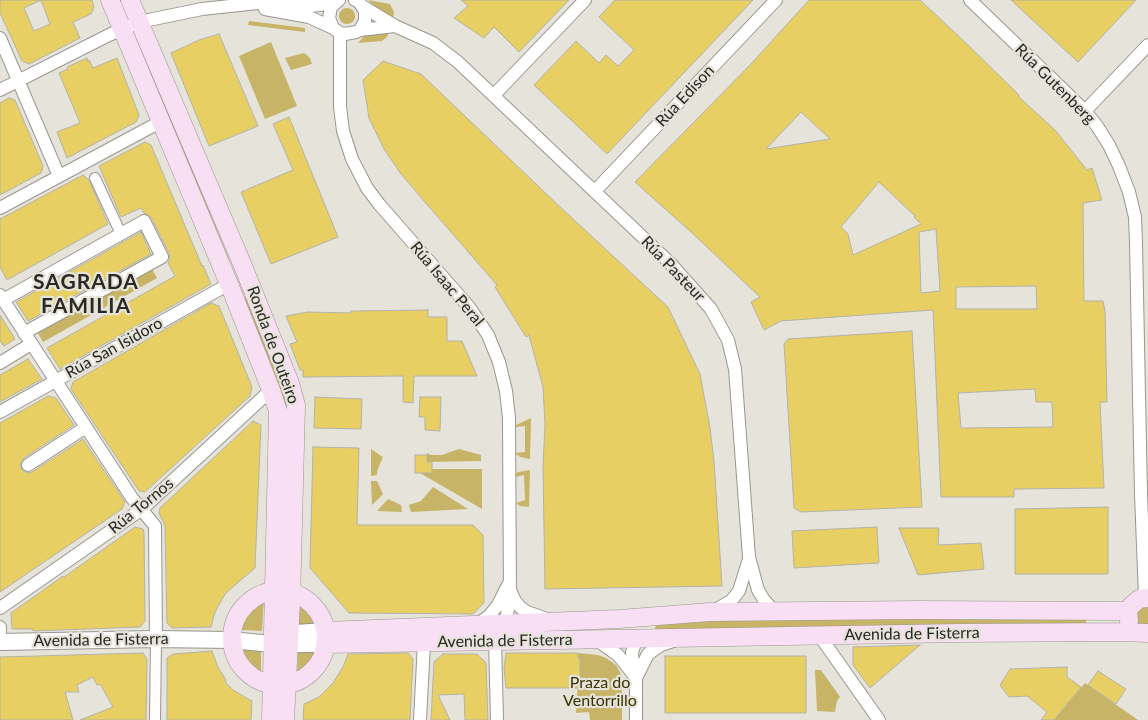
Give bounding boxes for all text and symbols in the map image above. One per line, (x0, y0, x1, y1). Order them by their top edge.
street label: Rúa Gutenberg (1011, 40, 1099, 128)
street label: Rúa Edison (652, 61, 718, 131)
street label: Rúa Pasteur (637, 232, 709, 306)
street label: Rúa Isaac Peral (406, 238, 488, 330)
district label: SAGRADA FAMILIA (32, 269, 140, 319)
street label: Ronda de Outeiro (243, 283, 303, 407)
street label: Rúa San Isidoro (62, 313, 166, 383)
street label: Rúa Tornos (105, 474, 177, 538)
street label: Avenida de Fisterra (844, 623, 980, 645)
street label: Avenida de Fisterra (33, 629, 169, 651)
street label: Avenida de Fisterra (437, 630, 573, 652)
park label: Praza do Ventorrillo (563, 673, 637, 711)

